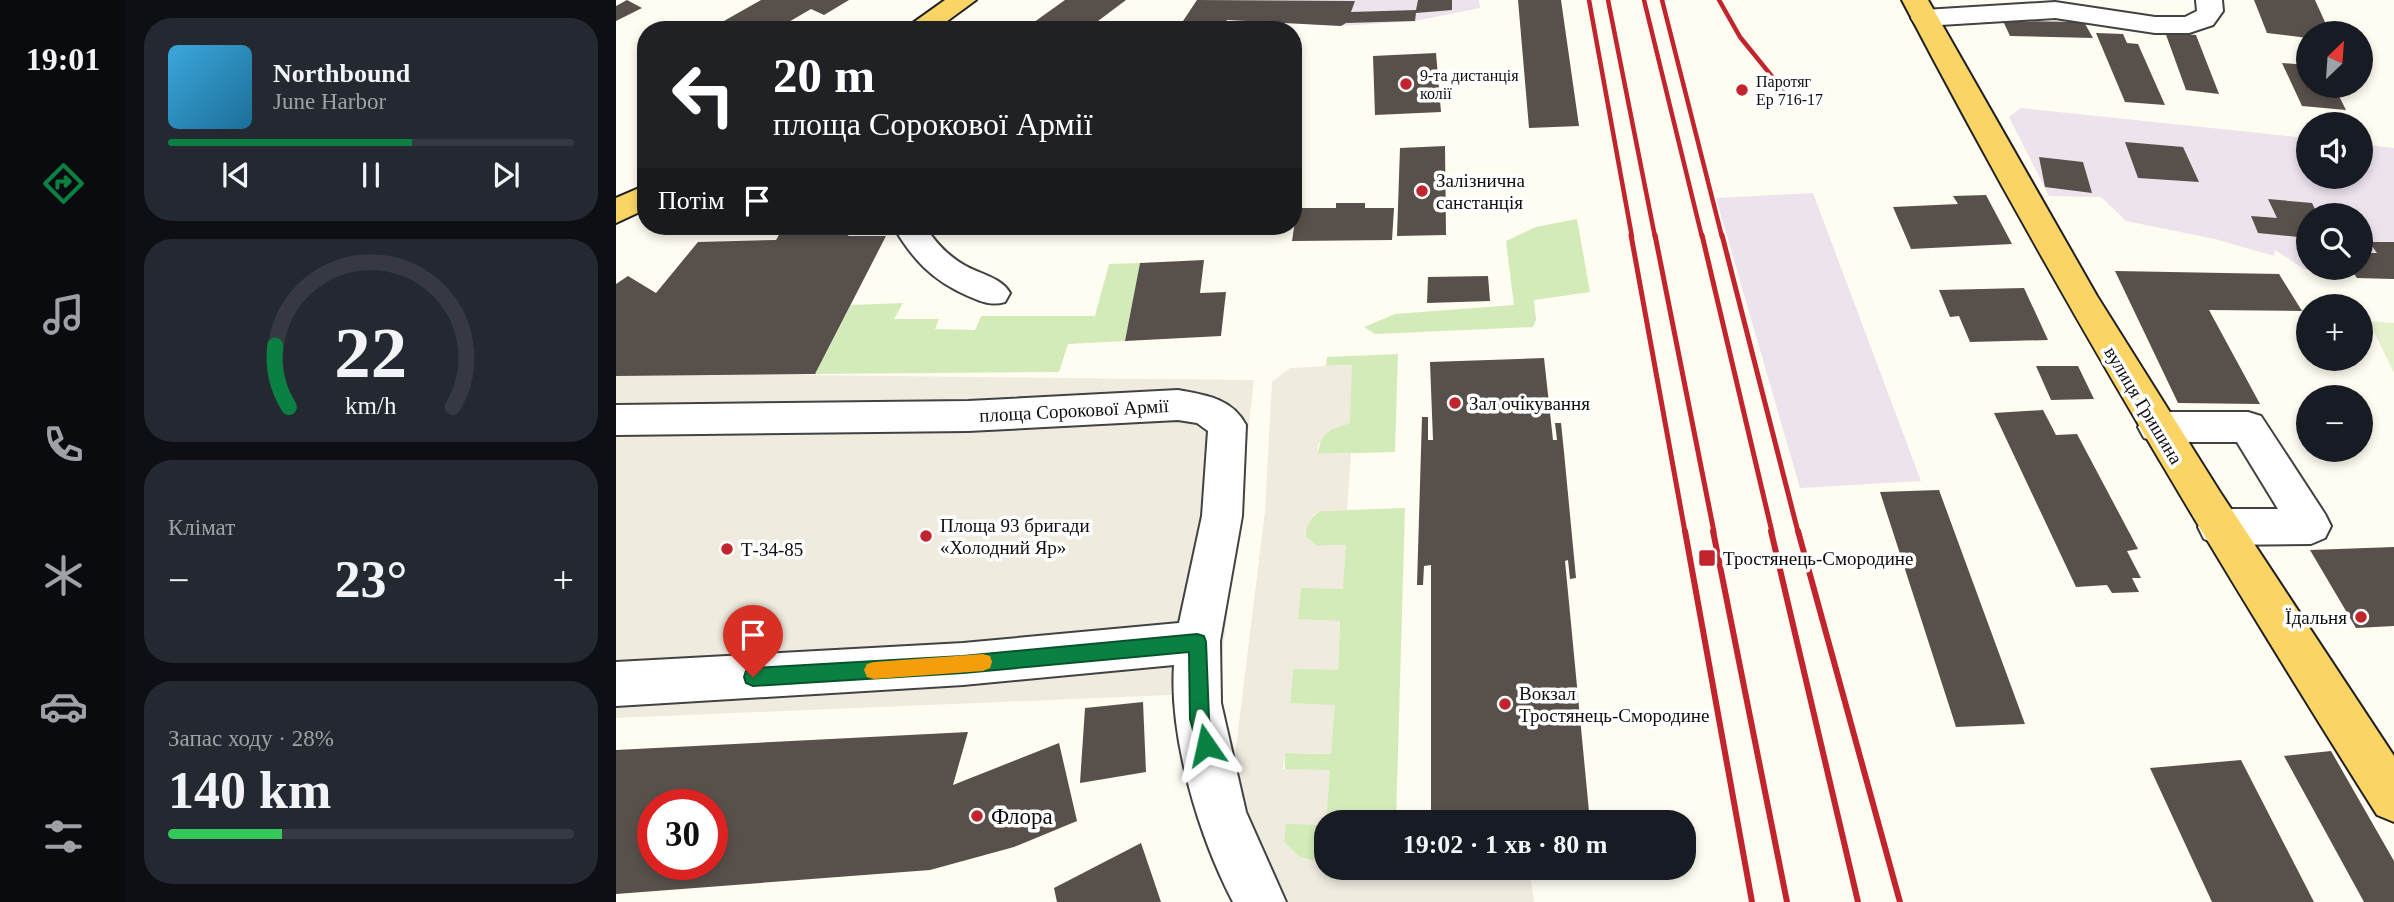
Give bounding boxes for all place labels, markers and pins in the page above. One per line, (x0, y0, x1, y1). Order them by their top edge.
place label: 9-та дистанція колії (1420, 67, 1519, 102)
place label: Паротяг Ер 716-17 (1756, 73, 1823, 109)
marker: 9-та дистанція колії (1398, 76, 1414, 92)
marker: Паротяг Ер 716-17 (1734, 82, 1750, 98)
place label: Залізнична санстанція (1436, 170, 1525, 213)
marker: Залізнична санстанція (1414, 183, 1430, 199)
place label: Зал очікування (1469, 393, 1590, 414)
marker: Зал очікування (1447, 395, 1463, 411)
place label: Площа 93 бригади «Холодний Яр» (940, 515, 1090, 558)
marker: Площа 93 бригади «Холодний Яр» (918, 528, 934, 544)
place label: Т-34-85 (741, 539, 803, 560)
marker: Т-34-85 (719, 541, 735, 557)
marker: Тростянець-Смородине (1697, 548, 1717, 568)
place label: Тростянець-Смородине (1723, 548, 1913, 569)
pin (723, 605, 783, 677)
place label: Їдальня (2285, 607, 2347, 628)
marker: Їдальня (2353, 609, 2369, 625)
place label: Вокзал Тростянець-Смородине (1519, 683, 1709, 726)
marker: Вокзал Тростянець-Смородине (1497, 696, 1513, 712)
place label: Флора (991, 804, 1053, 829)
marker: Флора (969, 808, 985, 824)

